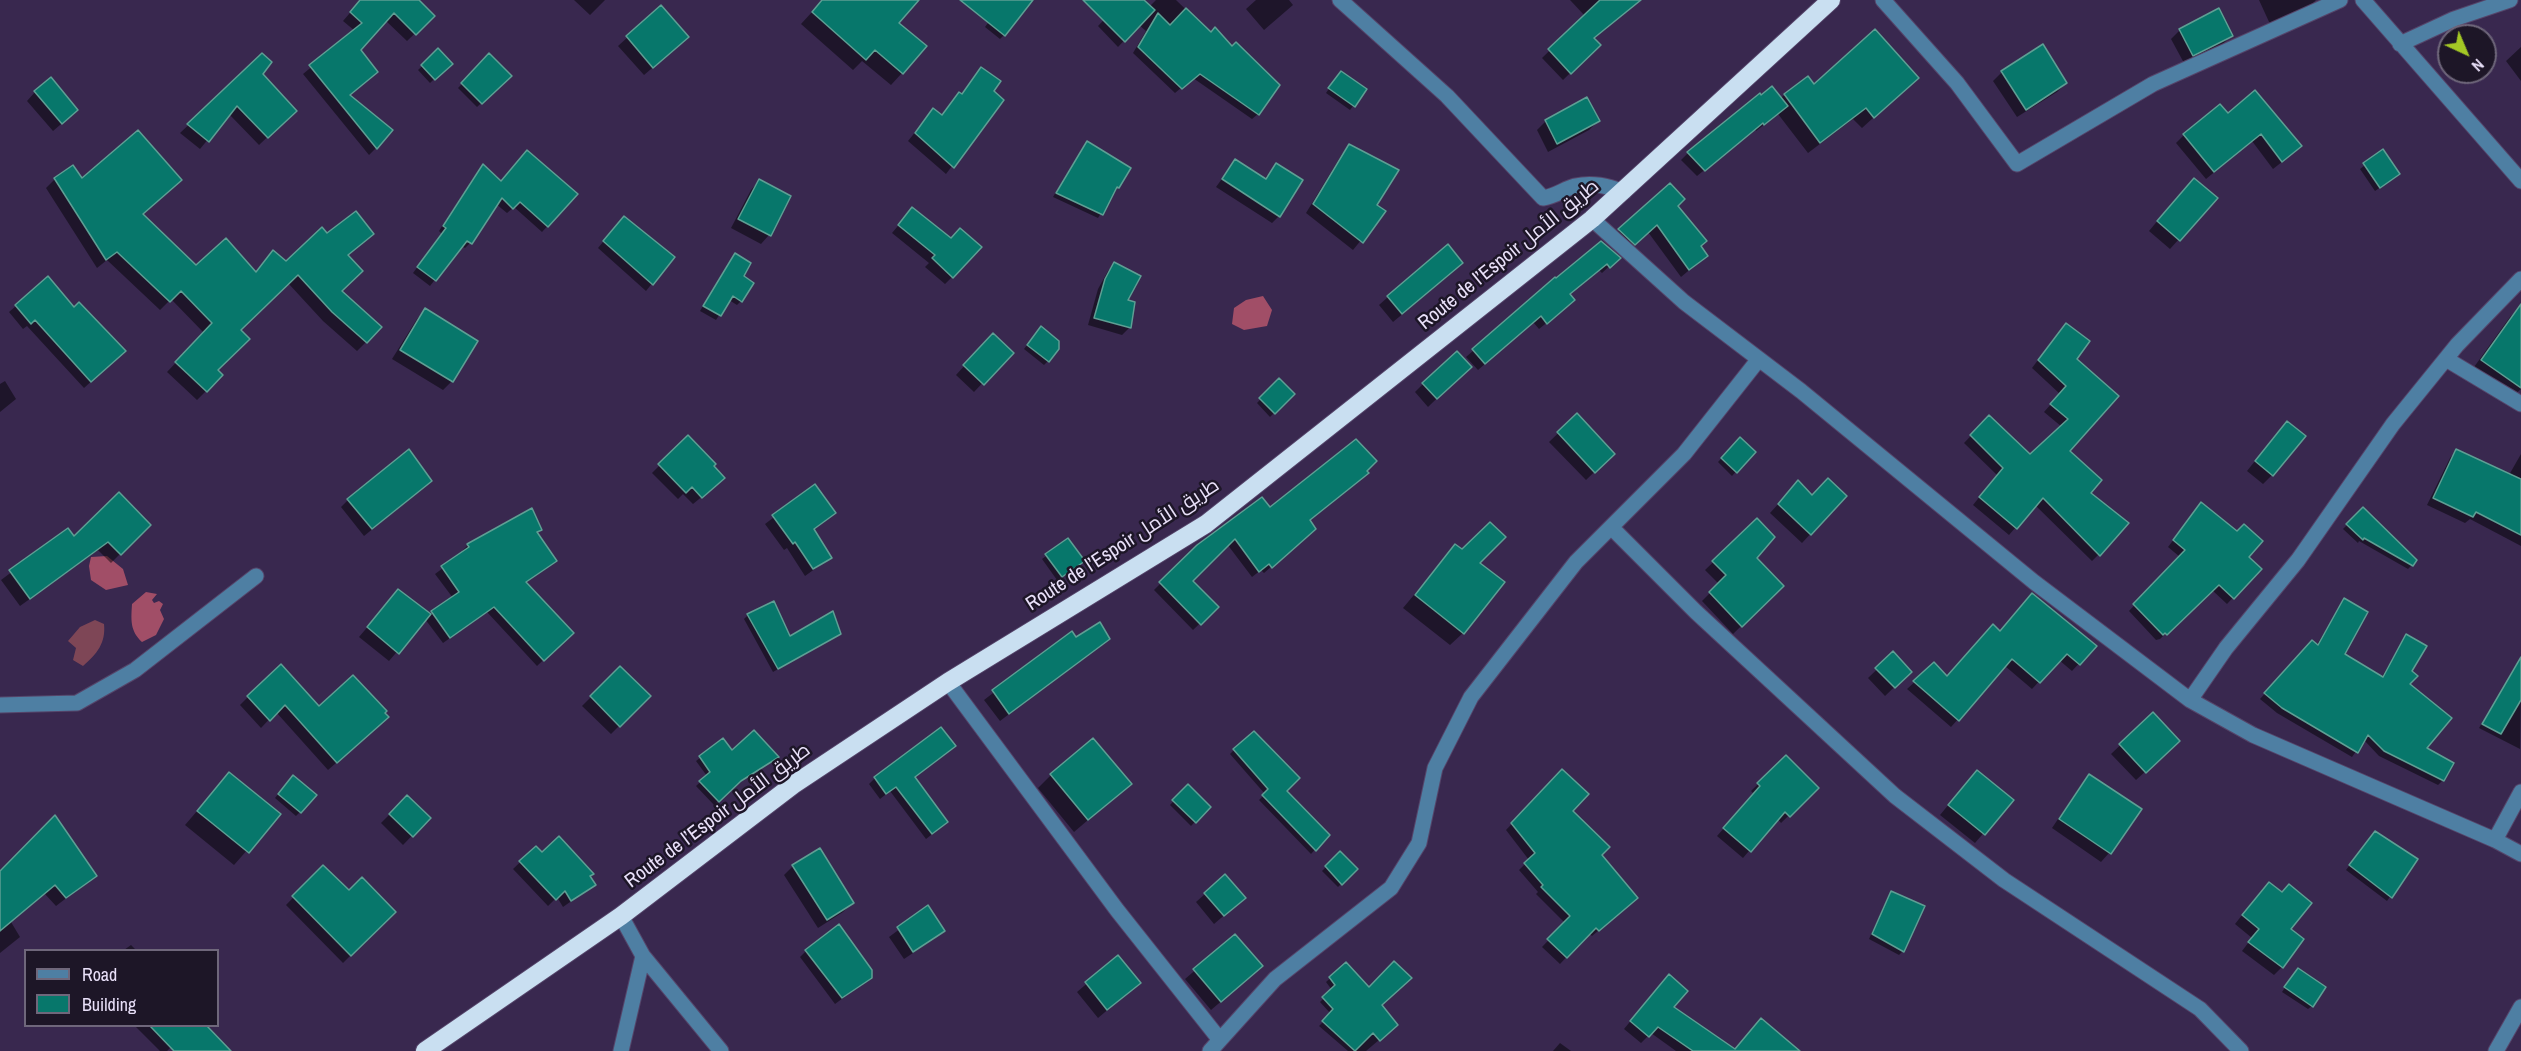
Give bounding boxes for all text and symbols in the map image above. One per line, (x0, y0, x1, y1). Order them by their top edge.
north arrow (2437, 24, 2497, 84)
text: N (2467, 54, 2489, 77)
street label: Route de l’Espoir طريق الأمل (1414, 175, 1604, 335)
street label: Route de l’Espoir طريق الأمل (1022, 473, 1224, 617)
street label: Route de l’Espoir طريق الأمل (621, 739, 815, 893)
legend (24, 949, 219, 1027)
text: Road (82, 962, 117, 987)
text: Building (82, 992, 136, 1017)

